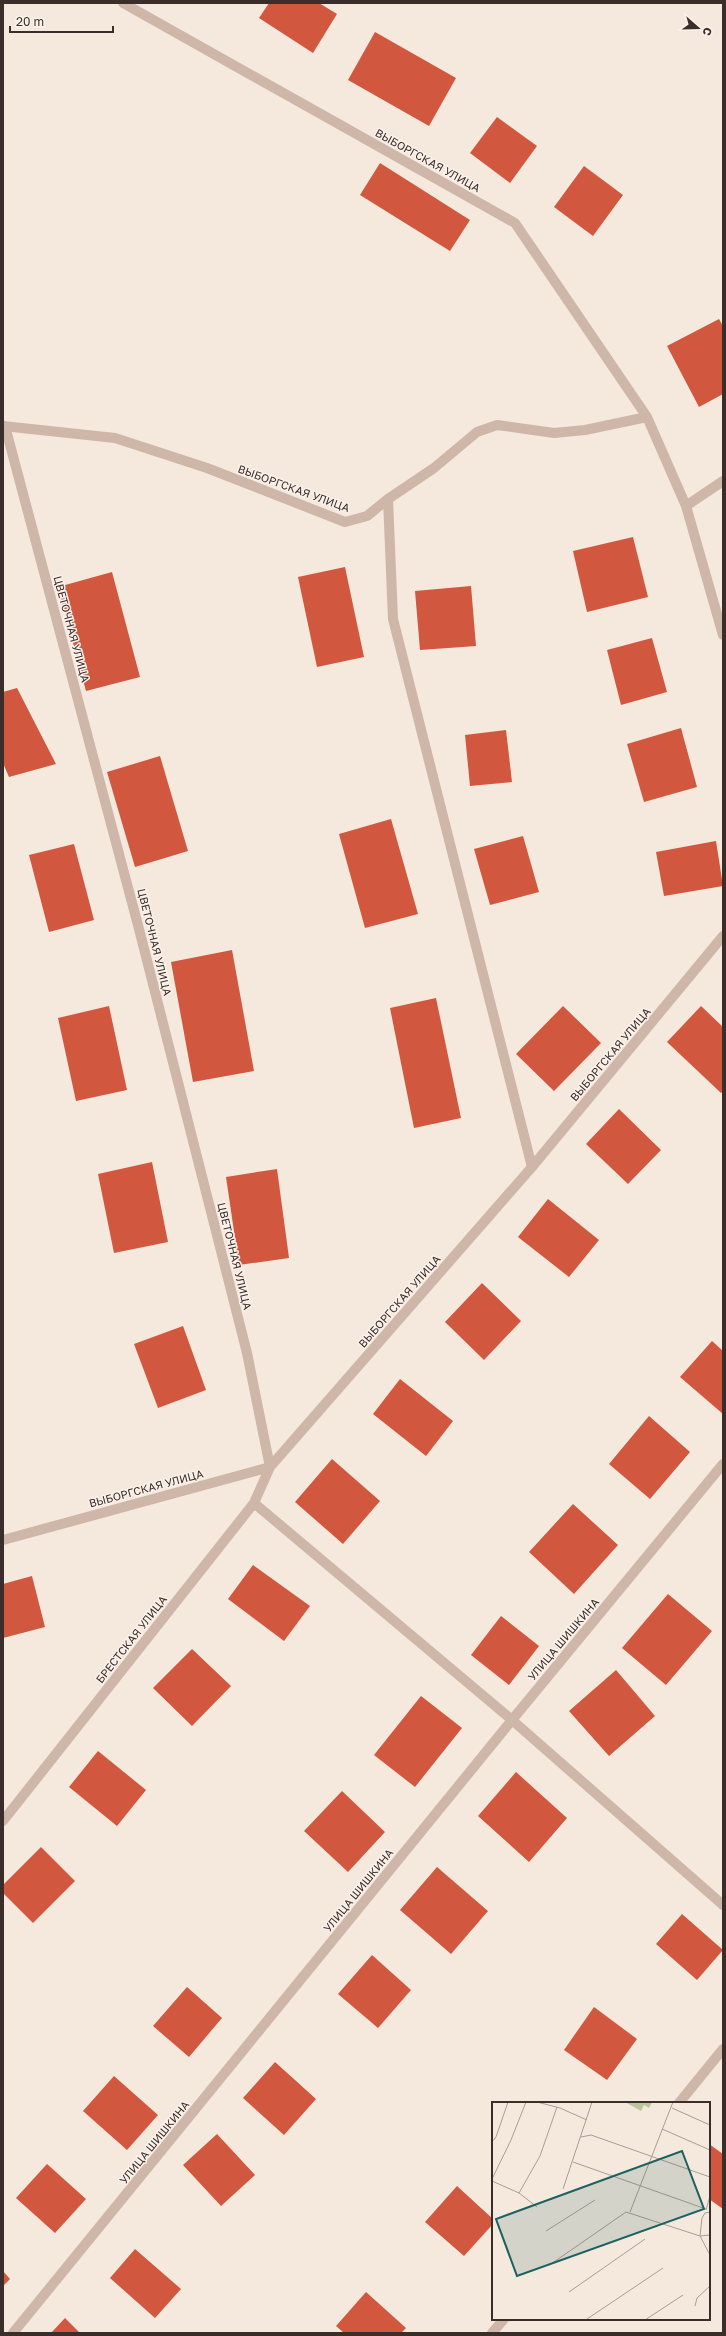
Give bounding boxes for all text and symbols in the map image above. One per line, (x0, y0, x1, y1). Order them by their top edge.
scale bar (10, 8, 113, 34)
north arrow (678, 8, 718, 48)
text: 20 m (16, 14, 44, 29)
text: С (700, 26, 715, 38)
street label: ВЫБОРГСКАЯ УЛИЦА (373, 126, 483, 195)
street label: ВЫБОРГСКАЯ УЛИЦА (236, 462, 352, 514)
street label: ЦВЕТОЧНАЯ УЛИЦА (52, 574, 93, 684)
street label: ЦВЕТОЧНАЯ УЛИЦА (135, 887, 175, 997)
street label: ВЫБОРГСКАЯ УЛИЦА (567, 1004, 653, 1103)
street label: ЦВЕТОЧНАЯ УЛИЦА (215, 1201, 255, 1311)
street label: ВЫБОРГСКАЯ УЛИЦА (355, 1252, 443, 1350)
street label: ВЫБОРГСКАЯ УЛИЦА (87, 1466, 205, 1510)
street label: БРЕСТСКАЯ УЛИЦА (93, 1592, 169, 1685)
street label: УЛИЦА ШИШКИНА (525, 1595, 602, 1683)
street label: УЛИЦА ШИШКИНА (320, 1845, 396, 1934)
street label: УЛИЦА ШИШКИНА (116, 2097, 192, 2186)
inset map (492, 2102, 710, 2320)

